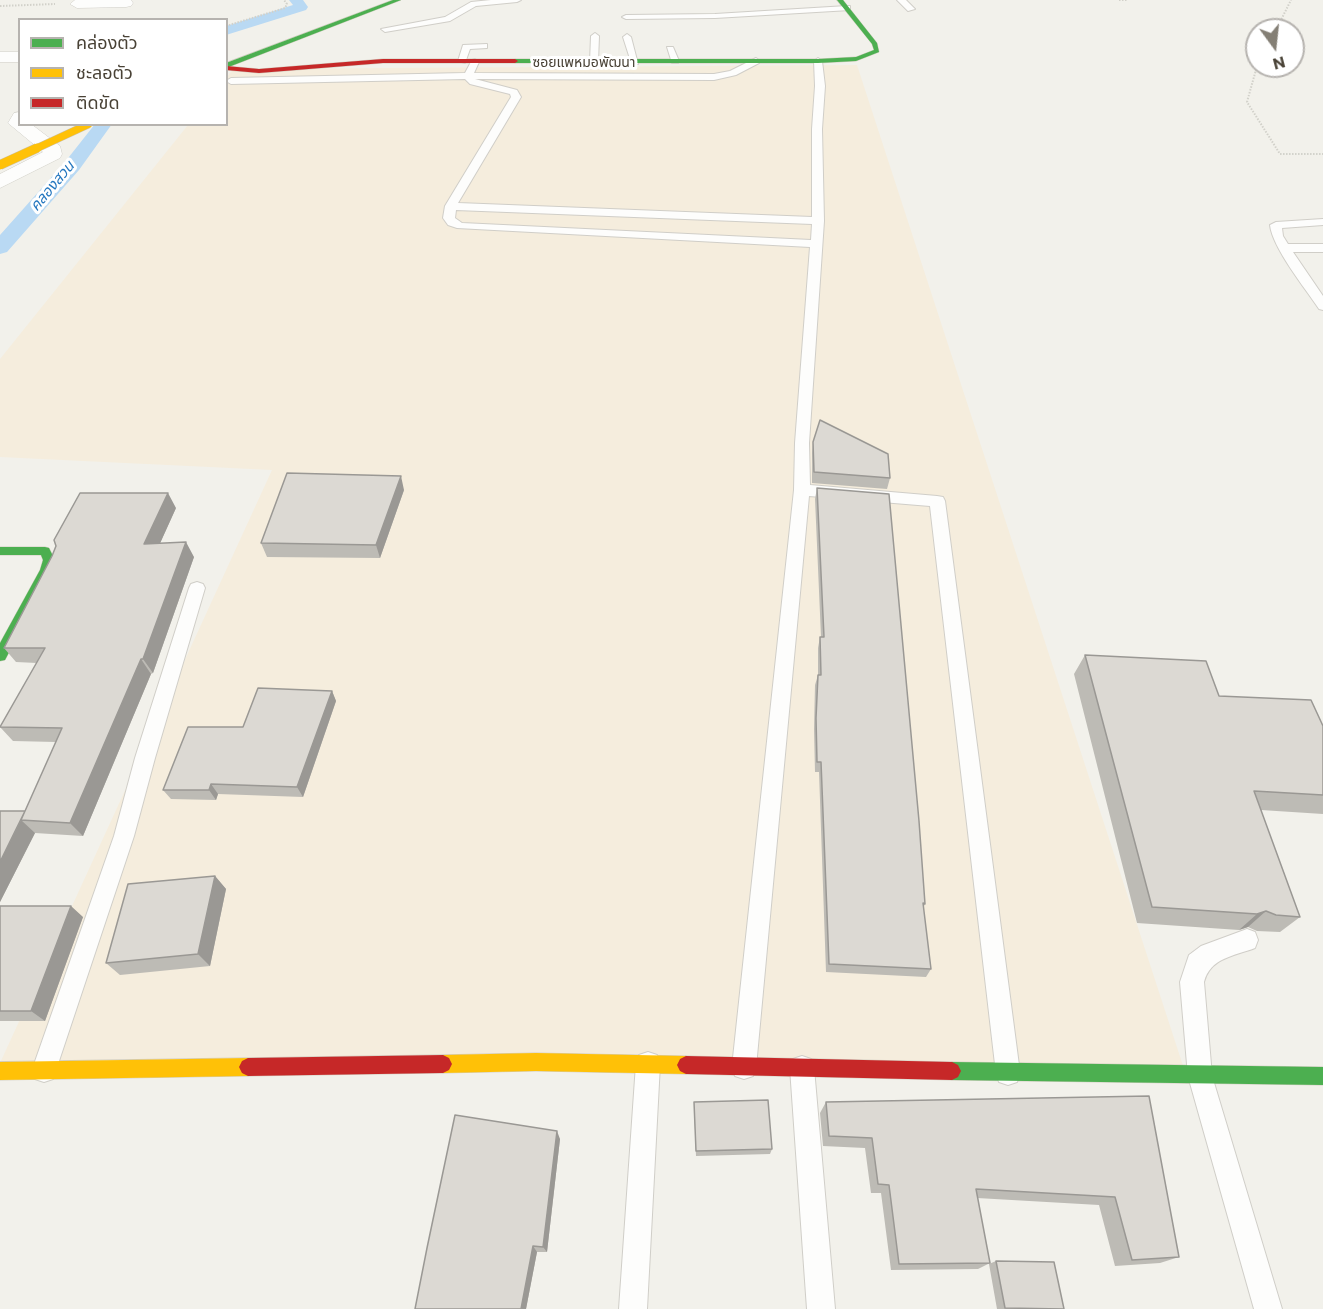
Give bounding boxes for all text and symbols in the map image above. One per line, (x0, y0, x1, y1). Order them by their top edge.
legend (18, 18, 228, 126)
north arrow (1245, 18, 1305, 78)
text: คล่องตัว (76, 31, 138, 53)
text: N (1271, 53, 1288, 75)
street label: ซอยแพหมอพัฒนา (532, 54, 636, 70)
text: ชะลอตัว (76, 61, 133, 83)
text: ติดขัด (76, 91, 119, 113)
water label: คลองสวน (26, 157, 78, 215)

